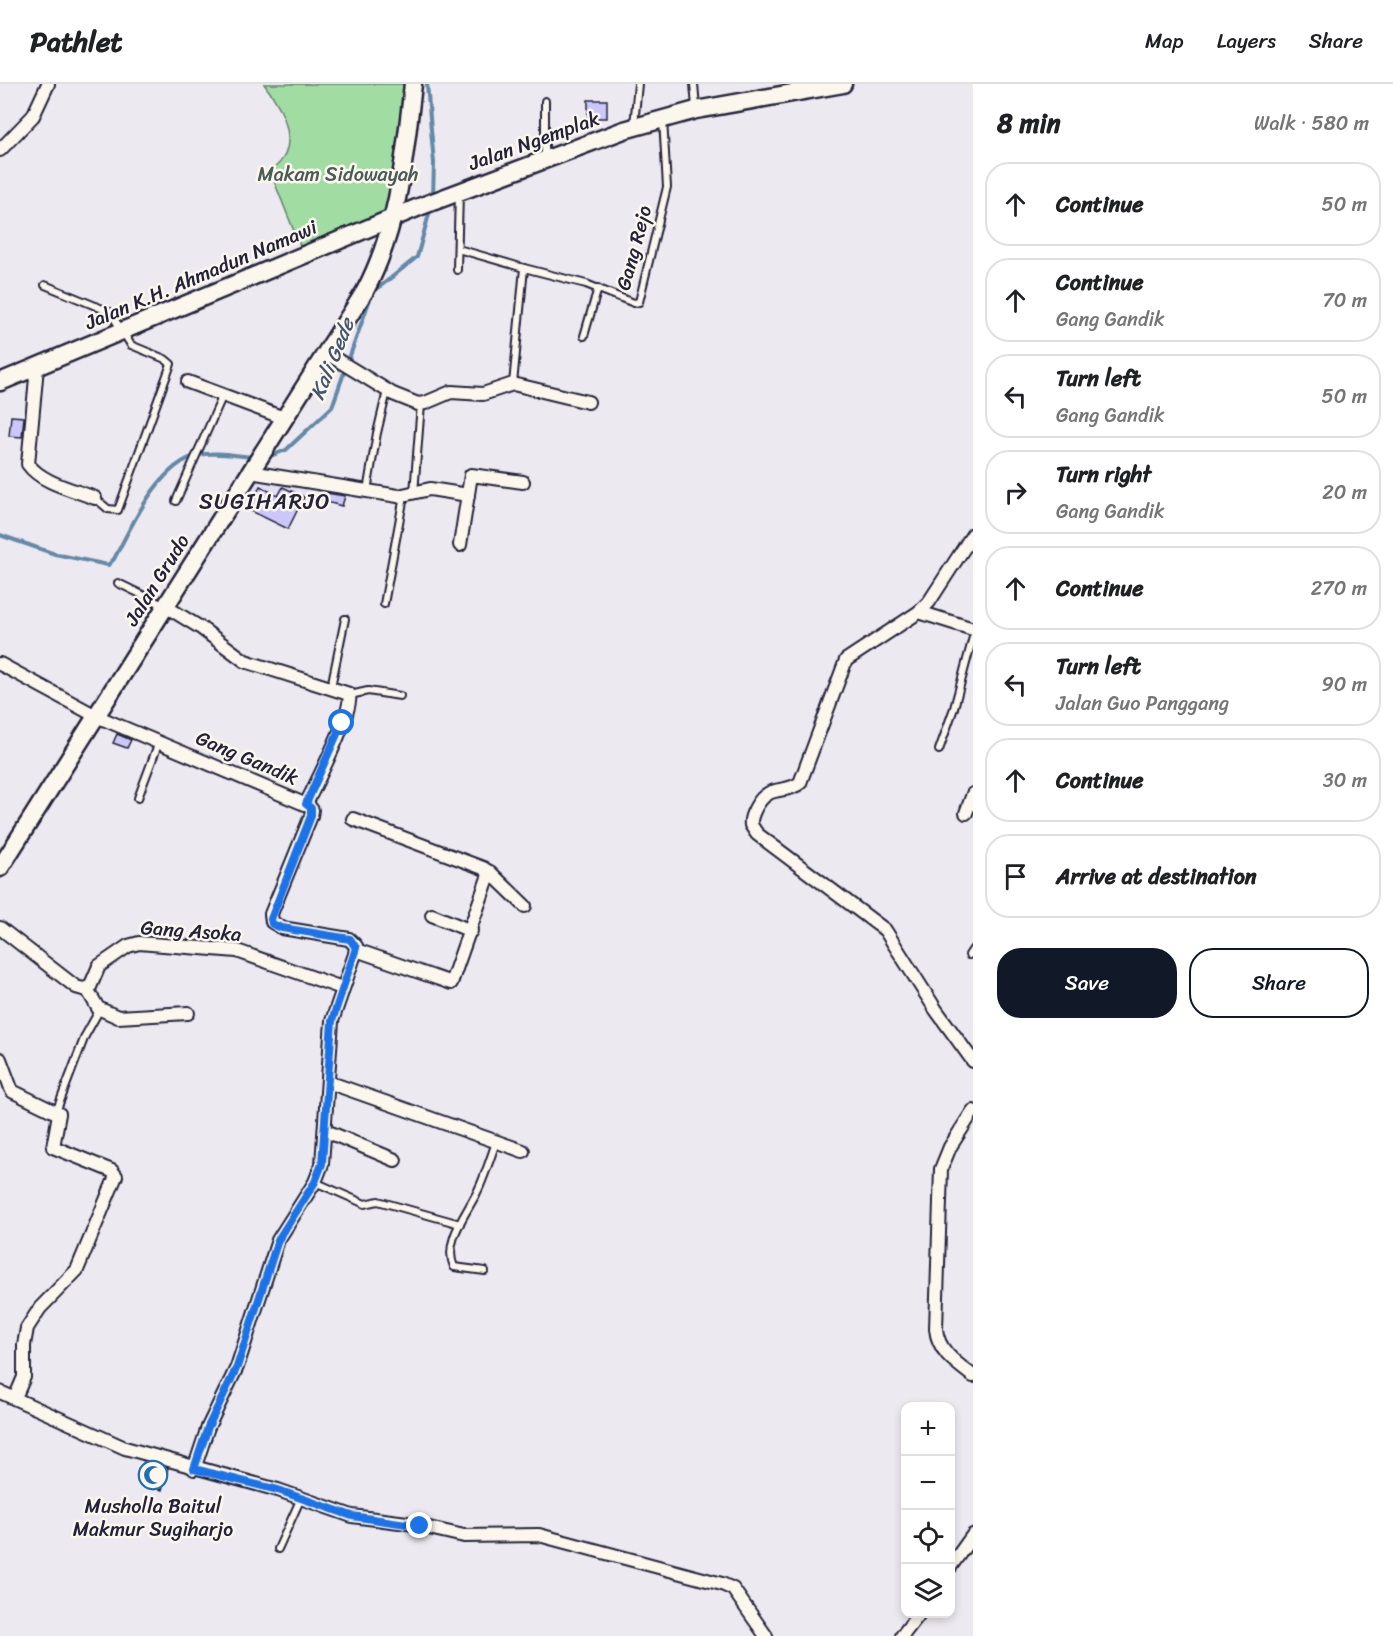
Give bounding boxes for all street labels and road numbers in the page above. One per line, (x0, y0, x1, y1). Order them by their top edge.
street label: Jalan Ngemplak (463, 101, 605, 181)
street label: Gang Rejo (606, 201, 662, 294)
street label: Jalan K.H. Ahmadun Namawi (78, 210, 324, 340)
street label: Jalan Grudo (114, 527, 199, 634)
street label: Gang Gandik (190, 721, 304, 795)
street label: Gang Asoka (140, 910, 242, 952)

